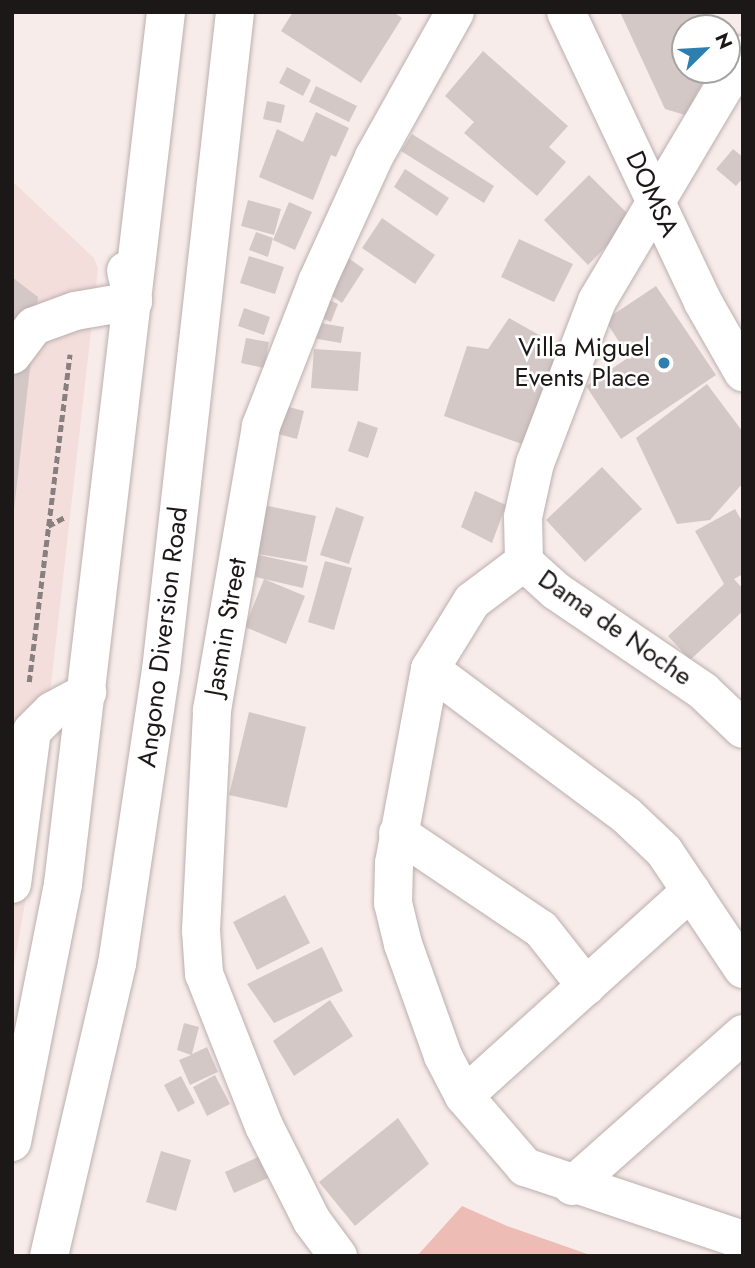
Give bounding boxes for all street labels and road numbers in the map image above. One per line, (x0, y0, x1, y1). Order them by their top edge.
street label: DOMSA (619, 146, 685, 242)
street label: Angono Diversion Road (132, 505, 194, 769)
street label: Jasmin Street (199, 555, 253, 699)
street label: Dama de Noche (532, 563, 698, 693)

